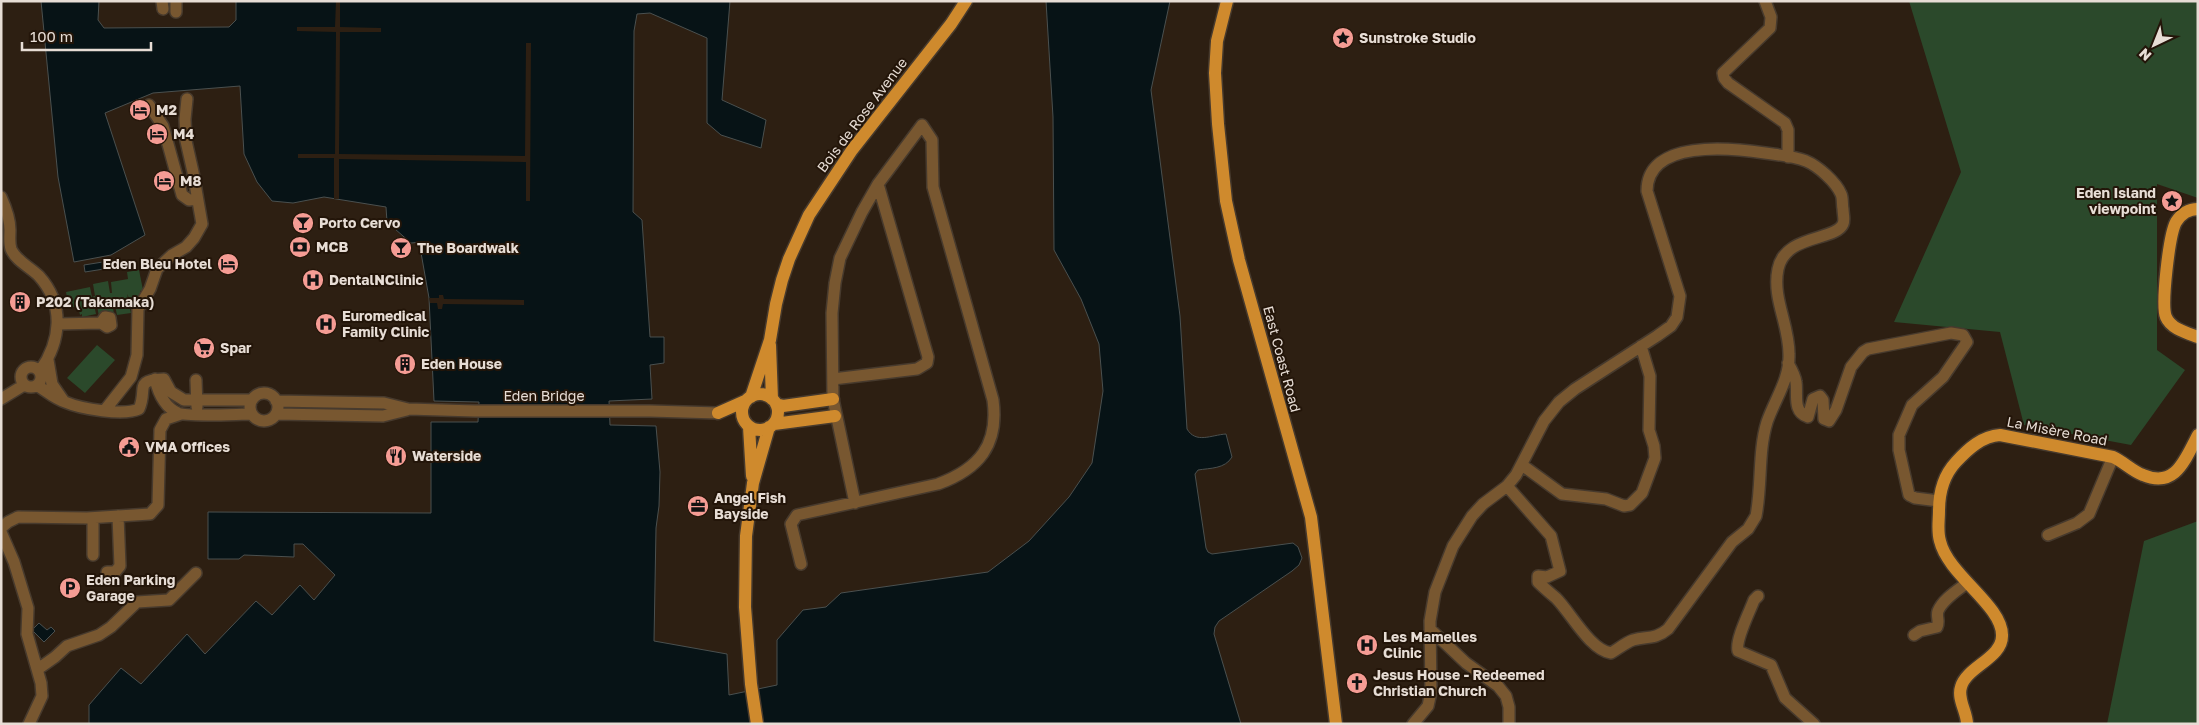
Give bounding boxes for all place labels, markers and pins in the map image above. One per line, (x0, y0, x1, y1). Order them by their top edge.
place icon: Sunstroke Studio (1331, 26, 1355, 50)
place label: Sunstroke Studio (1359, 29, 1476, 46)
hotel icon: M2 (128, 98, 152, 122)
place label: M2 (156, 101, 177, 118)
hotel icon: M4 (145, 122, 169, 146)
place label: M4 (173, 125, 194, 142)
hotel icon: M8 (152, 169, 176, 193)
place label: M8 (180, 172, 201, 189)
place label: Eden Island viewpoint (2076, 184, 2156, 217)
place icon: Eden Island viewpoint (2160, 189, 2184, 213)
bar icon: Porto Cervo (291, 211, 315, 235)
place label: Porto Cervo (319, 214, 400, 231)
bank icon: MCB (288, 235, 312, 259)
bar icon: The Boardwalk (389, 236, 413, 260)
place label: MCB (316, 238, 348, 255)
place label: The Boardwalk (417, 239, 519, 256)
hotel icon: Eden Bleu Hotel (216, 252, 240, 276)
place label: Eden Bleu Hotel (102, 255, 212, 272)
hospital icon: DentalNClinic (301, 268, 325, 292)
place label: DentalNClinic (329, 271, 424, 288)
building icon: P202 (Takamaka) (8, 290, 32, 314)
place label: P202 (Takamaka) (36, 293, 154, 310)
place label: Euromedical Family Clinic (342, 307, 429, 340)
hospital icon: Euromedical Family Clinic (314, 312, 338, 336)
supermarket icon: Spar (192, 336, 216, 360)
place label: Spar (220, 339, 252, 356)
building icon: Eden House (393, 352, 417, 376)
place label: Eden House (421, 355, 502, 372)
public building icon: VMA Offices (117, 435, 141, 459)
place label: VMA Offices (145, 438, 230, 455)
restaurant icon: Waterside (384, 444, 408, 468)
place label: Waterside (412, 447, 481, 464)
place label: Angel Fish Bayside (714, 489, 786, 522)
office icon: Angel Fish Bayside (686, 494, 710, 518)
place label: Eden Parking Garage (86, 571, 175, 604)
parking icon: Eden Parking Garage (58, 576, 82, 600)
place label: Les Mamelles Clinic (1383, 628, 1477, 661)
hospital icon: Les Mamelles Clinic (1355, 633, 1379, 657)
place label: Jesus House - Redeemed Christian Church (1373, 666, 1545, 699)
church icon: Jesus House - Redeemed Christian Church (1345, 671, 1369, 695)

